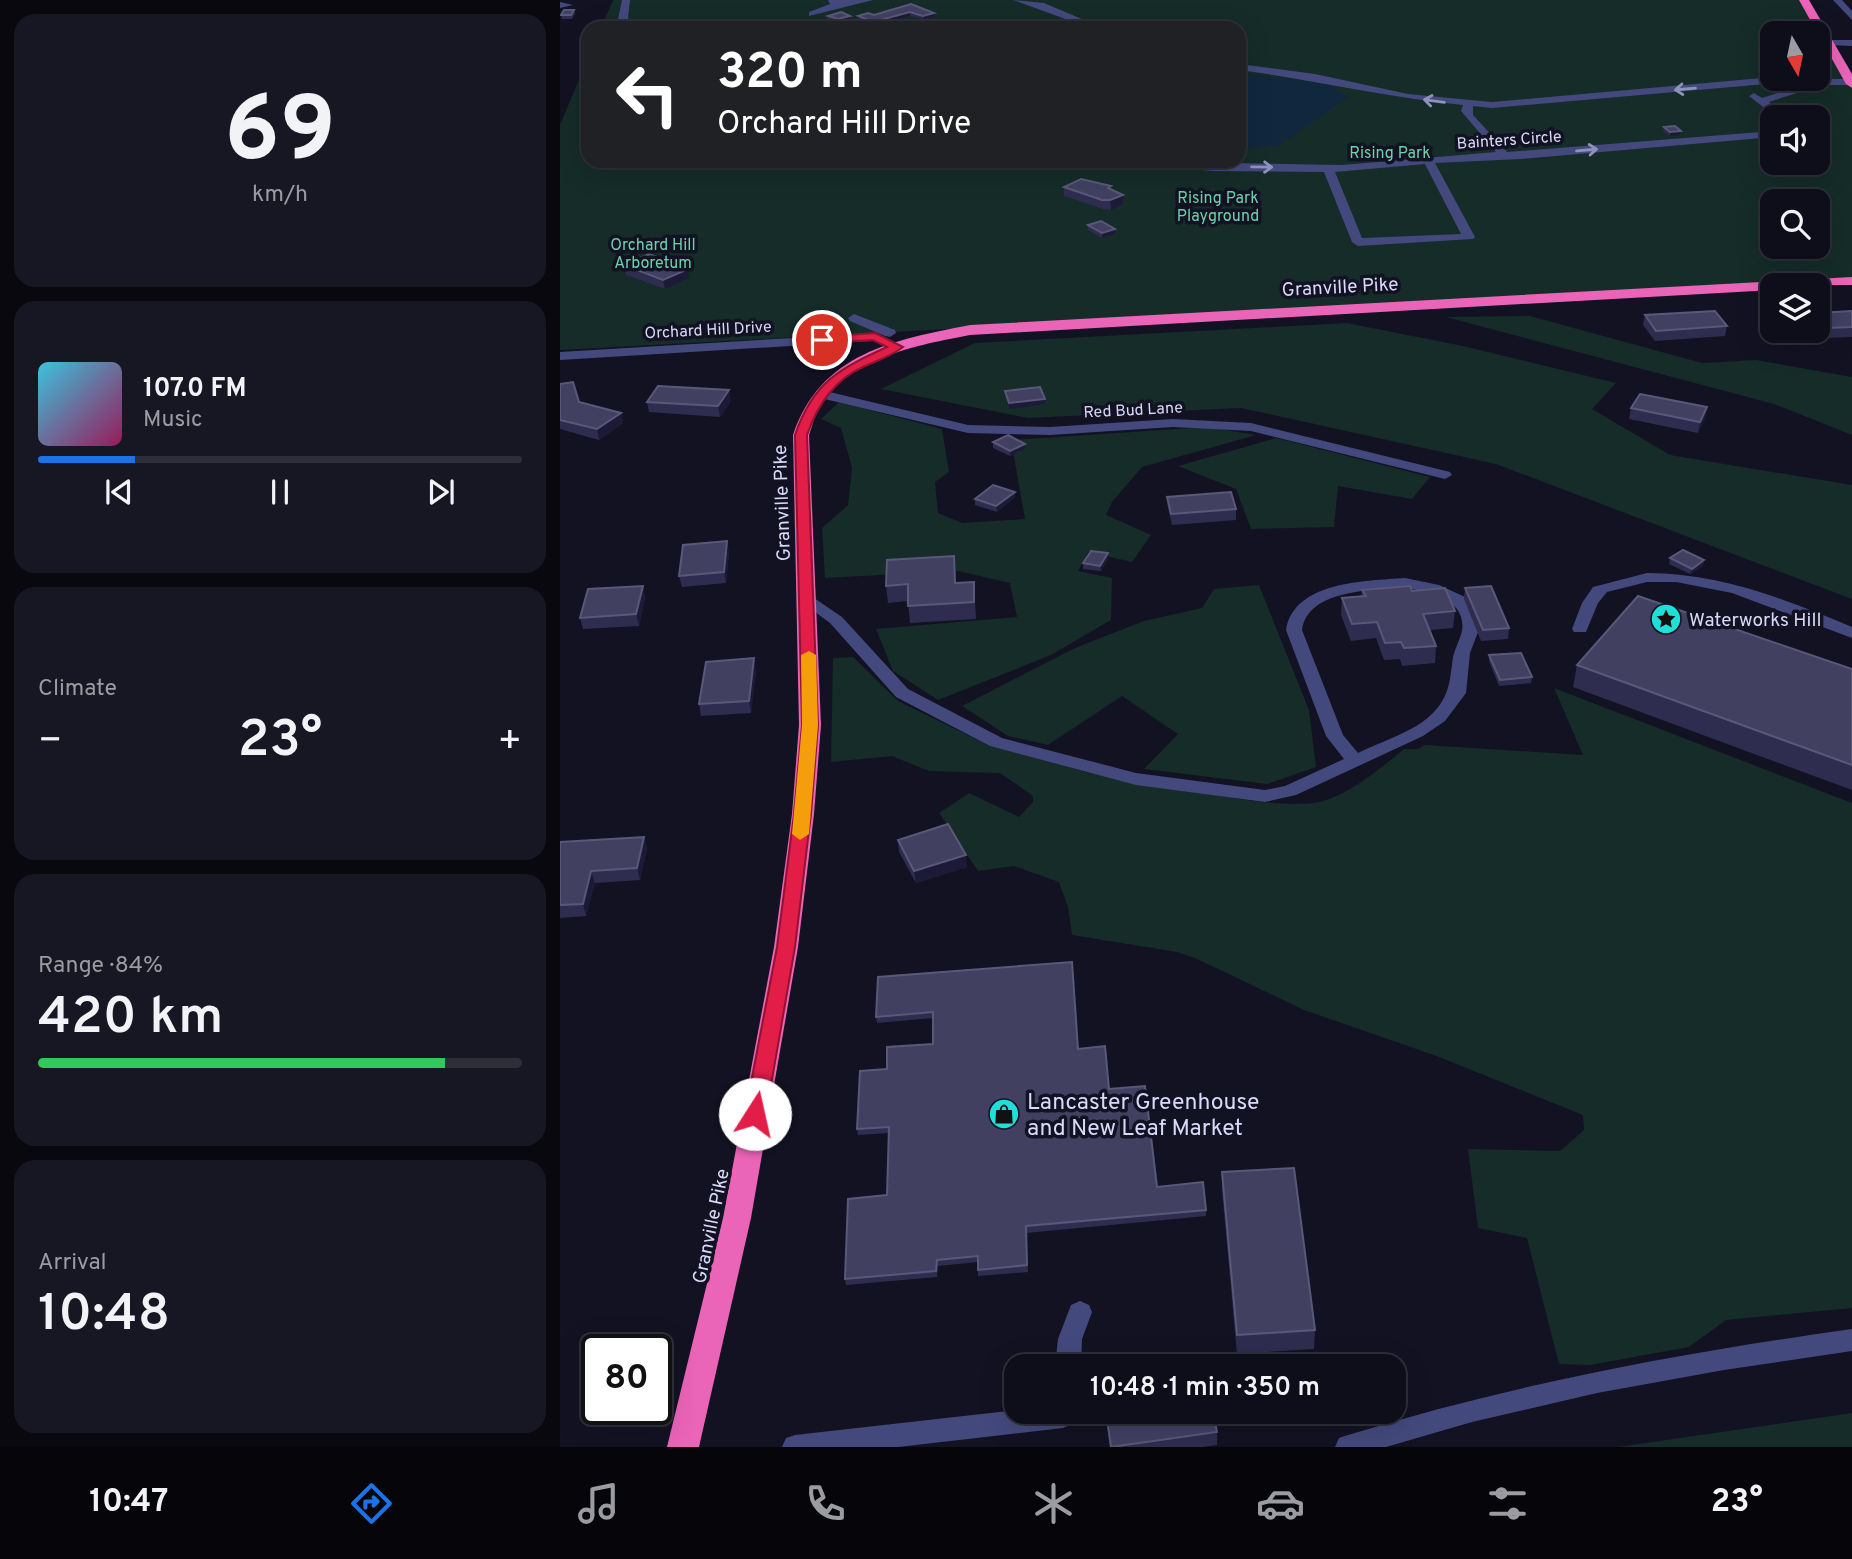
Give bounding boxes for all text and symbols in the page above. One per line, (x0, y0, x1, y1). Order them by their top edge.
north arrow (1760, 21, 1830, 91)
map controls (1760, 21, 1830, 343)
text: 320 m (717, 44, 863, 106)
icon: left (602, 49, 693, 140)
text: 69 (224, 78, 336, 193)
one-way arrow (1675, 82, 1697, 95)
one-way arrow (1424, 94, 1446, 107)
text: Orchard Hill Drive (717, 105, 971, 145)
button: sound (1760, 105, 1830, 175)
street label: Bainters Circle (1456, 127, 1562, 155)
one-way arrow (1575, 143, 1598, 156)
park label: Rising Park (1349, 144, 1431, 164)
one-way arrow (1251, 160, 1274, 174)
text: km/h (252, 181, 308, 210)
park label: Rising Park Playground (1177, 189, 1259, 227)
button: search (1760, 189, 1830, 259)
park label: Orchard Hill Arboretum (610, 236, 696, 274)
street label: Granville Pike (1281, 273, 1399, 303)
button: layers (1760, 273, 1830, 343)
pin (792, 310, 852, 370)
street label: Orchard Hill Drive (644, 318, 772, 344)
icon: arrive (803, 321, 841, 359)
text: 107.0 FM (143, 373, 247, 406)
street label: Red Bud Lane (1083, 398, 1183, 424)
text: Music (143, 406, 203, 435)
street label: Granville Pike (769, 444, 797, 562)
icon: previous (100, 473, 138, 511)
icon: pause (261, 473, 299, 511)
icon: next (422, 473, 460, 511)
place icon: Waterworks Hill (1649, 602, 1683, 636)
place label: Waterworks Hill (1689, 609, 1821, 633)
text: Climate (38, 675, 117, 704)
text: 23° (238, 709, 322, 775)
text: − (38, 718, 63, 767)
text: + (497, 718, 522, 767)
text: Range · 84% (38, 952, 163, 981)
text: 420 km (38, 986, 223, 1052)
position arrow (718, 1077, 792, 1151)
place label: Lancaster Greenhouse and New Leaf Market (1027, 1089, 1259, 1144)
shop icon: Lancaster Greenhouse and New Leaf Market (987, 1097, 1021, 1131)
street label: Granville Pike (688, 1167, 736, 1286)
text: Arrival (38, 1249, 107, 1278)
text: 10:48 (38, 1283, 170, 1349)
speed limit sign: 80 (581, 1334, 672, 1425)
text: 10:48 · 1 min · 350 m (1090, 1372, 1320, 1405)
icon: directions (347, 1479, 396, 1528)
icon: music (574, 1479, 623, 1528)
icon: phone (801, 1479, 850, 1528)
icon: climate (1029, 1479, 1078, 1528)
icon: car (1256, 1479, 1305, 1528)
icon: filters (1483, 1479, 1532, 1528)
text: 10:47 (89, 1483, 169, 1523)
text: 23° (1711, 1483, 1763, 1523)

